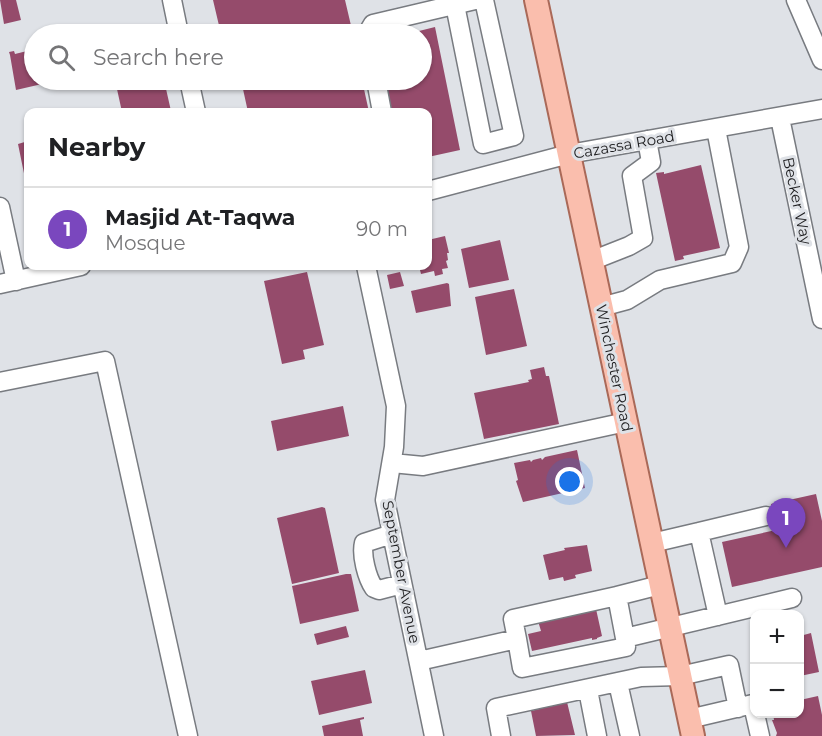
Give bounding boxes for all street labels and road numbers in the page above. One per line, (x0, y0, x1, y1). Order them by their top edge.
street label: Cazassa Road (572, 126, 676, 163)
street label: Becker Way (779, 155, 816, 247)
street label: Winchester Road (592, 303, 637, 433)
street label: September Avenue (378, 499, 425, 645)

